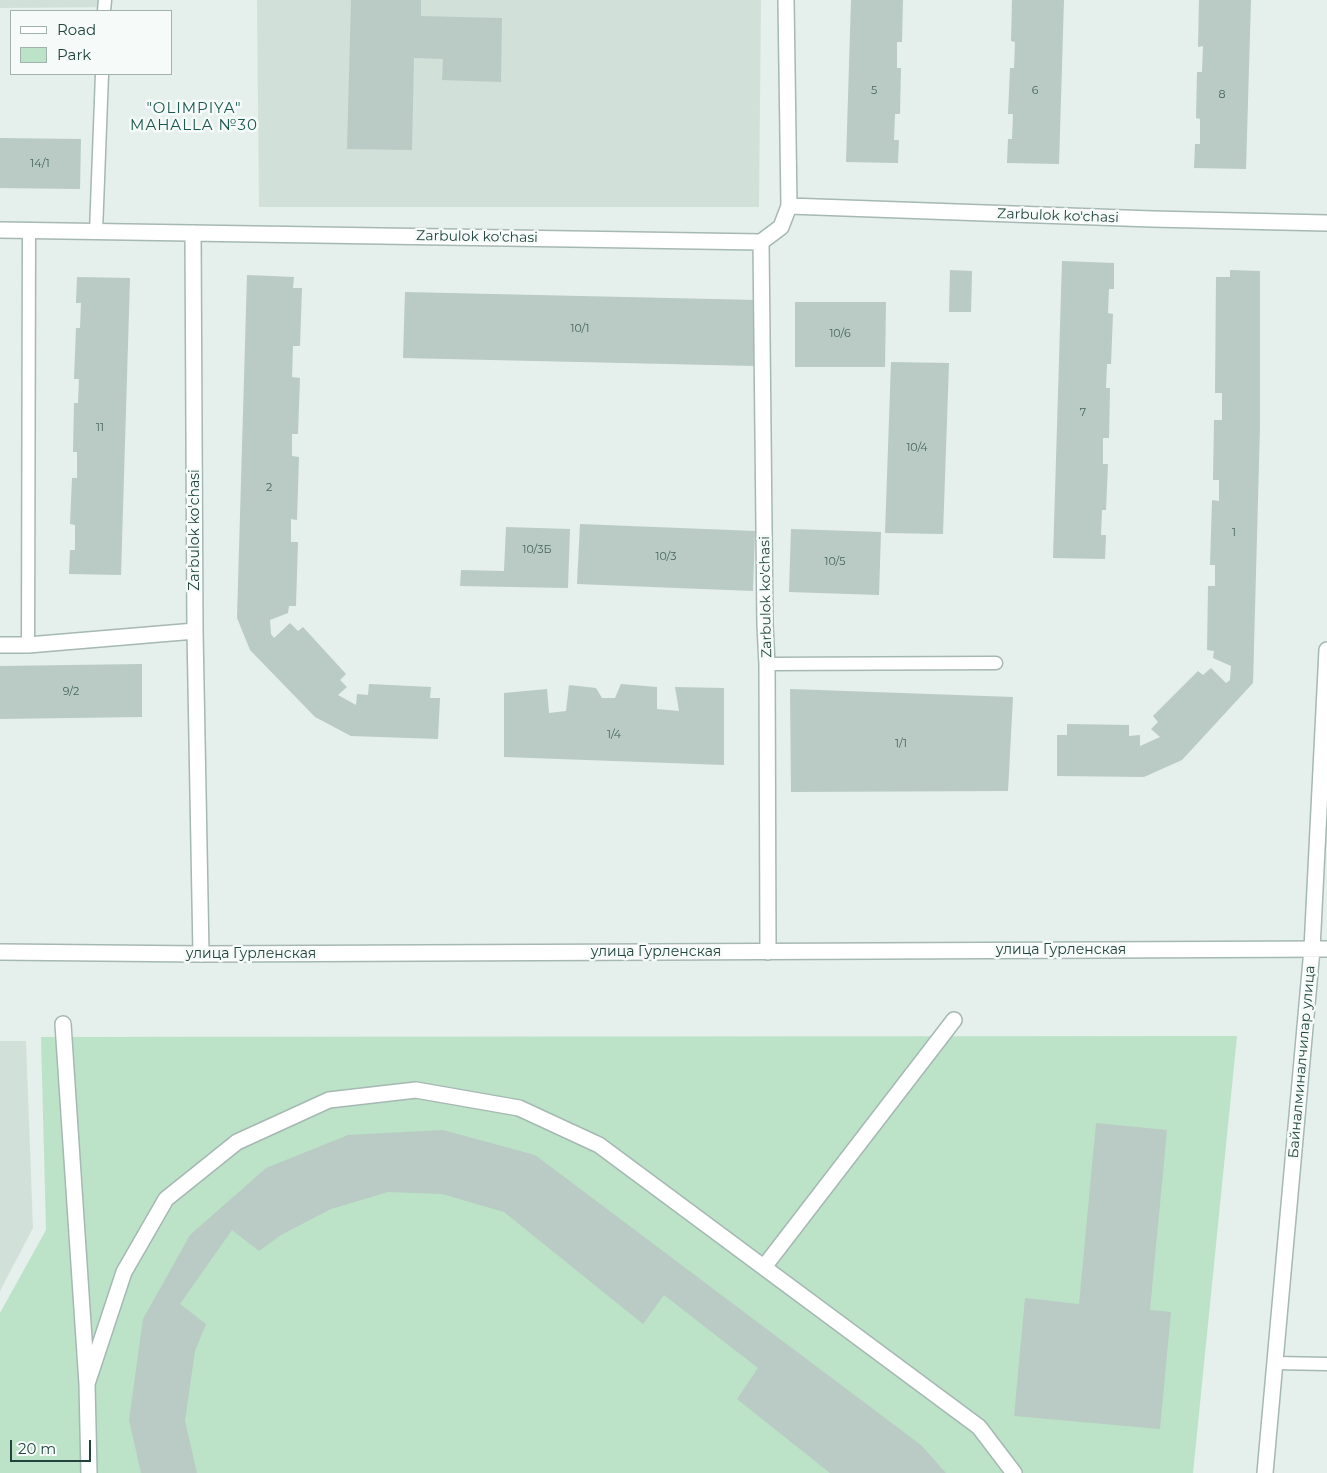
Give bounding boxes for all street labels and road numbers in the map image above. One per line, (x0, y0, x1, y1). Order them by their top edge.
street label: Zarbulok ko'chasi (997, 205, 1119, 227)
street label: Zarbulok ko'chasi (416, 228, 538, 246)
street label: Zarbulok ko'chasi (187, 469, 203, 591)
street label: Zarbulok ko'chasi (757, 536, 775, 658)
street label: улица Гурленская (996, 942, 1126, 958)
street label: улица Гурленская (591, 944, 721, 960)
street label: улица Гурленская (186, 946, 316, 962)
street label: Байналминалчилар улица (1285, 965, 1319, 1159)

